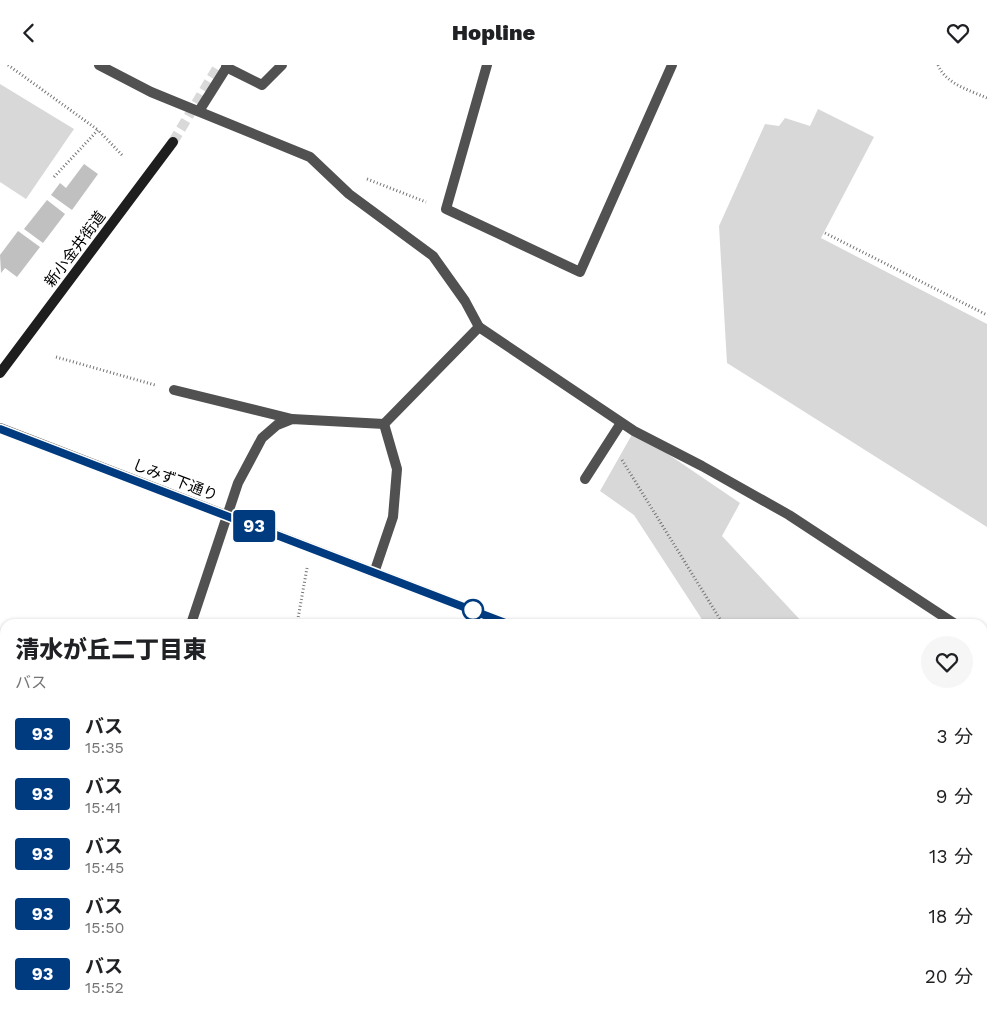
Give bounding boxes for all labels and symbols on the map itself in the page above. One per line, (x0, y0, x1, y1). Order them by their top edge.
street label: 新小金井街道 (41, 208, 109, 290)
street label: しみず下通り (130, 455, 220, 505)
line badge: 93 (232, 510, 276, 542)
unlabelled marker (462, 599, 484, 621)

